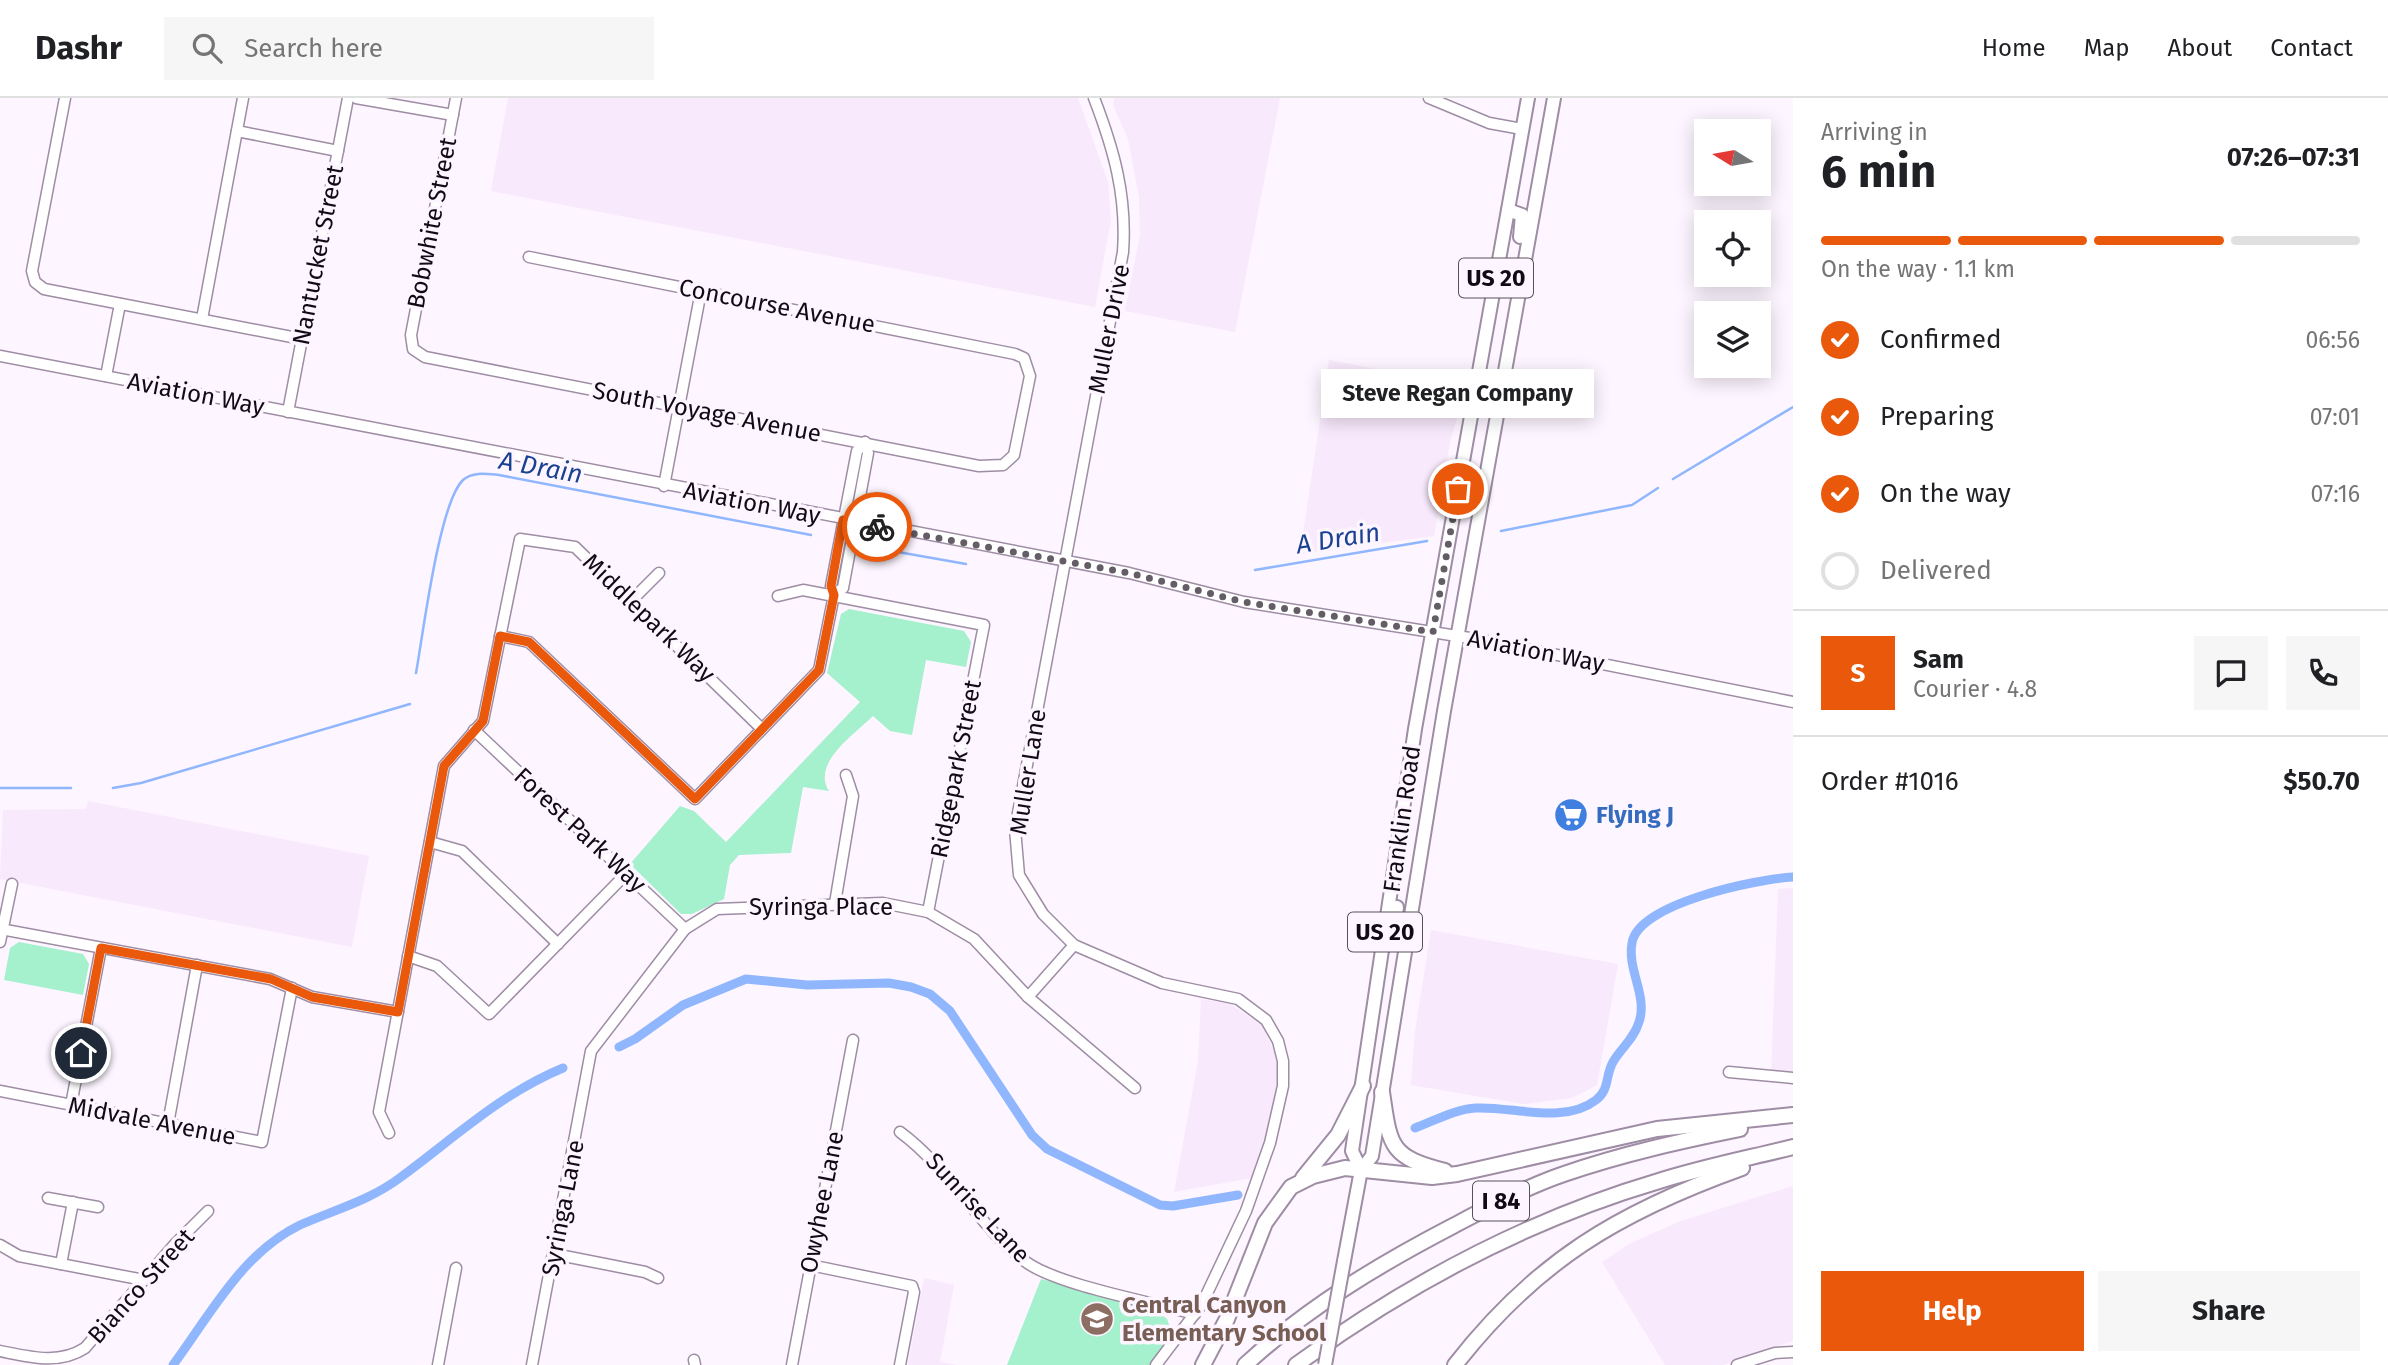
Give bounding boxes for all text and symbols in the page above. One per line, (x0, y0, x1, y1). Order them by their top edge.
search box (164, 17, 654, 80)
text: Dashr (35, 28, 122, 68)
icon: search (188, 29, 226, 67)
text: Search here (244, 33, 383, 64)
text: Home (1982, 34, 2046, 62)
text: Map (2084, 34, 2130, 62)
text: About (2168, 34, 2232, 62)
text: Contact (2270, 34, 2353, 62)
text: Arriving in (1821, 118, 1928, 146)
north arrow (1694, 119, 1771, 196)
map controls (1694, 119, 1771, 378)
street label: Bobwhite Street (402, 135, 462, 311)
text: 07:26–07:31 (2227, 142, 2360, 173)
text: 6 min (1821, 144, 1936, 199)
street label: Nantucket Street (287, 162, 349, 347)
button: locate (1694, 210, 1771, 287)
text: On the way · 1.1 km (1821, 255, 2015, 283)
road number: US 20 (1459, 258, 1533, 298)
street label: Muller Drive (1083, 262, 1135, 396)
street label: Concourse Avenue (677, 273, 877, 339)
button: layers (1694, 301, 1771, 378)
icon: check (1821, 321, 1859, 359)
text: Confirmed (1880, 324, 2001, 355)
text: 06:56 (2306, 326, 2360, 354)
street label: Aviation Way (125, 367, 267, 421)
callout: Steve Regan Company (1322, 370, 1594, 419)
street label: South Voyage Avenue (590, 376, 824, 448)
text: Steve Regan Company (1342, 379, 1573, 407)
icon: check (1821, 398, 1859, 436)
text: Preparing (1880, 401, 1993, 432)
text: 07:01 (2310, 403, 2360, 431)
water label: A Drain (496, 445, 585, 490)
pin (1428, 459, 1488, 519)
icon: bag (1439, 470, 1477, 508)
icon: check (1821, 475, 1859, 513)
street label: Aviation Way (681, 476, 823, 530)
text: On the way (1880, 478, 2011, 509)
text: 07:16 (2311, 480, 2360, 508)
courier (842, 492, 912, 562)
icon: bike (858, 508, 896, 546)
water label: A Drain (1293, 517, 1382, 561)
street label: Middlepark Way (577, 548, 721, 688)
text: Delivered (1880, 555, 1992, 586)
street label: Aviation Way (1465, 624, 1607, 678)
button: chat (2194, 636, 2268, 710)
button: phone (2286, 636, 2360, 710)
text: Sam (1913, 644, 1964, 675)
text: S (1851, 658, 1865, 689)
text: Courier · 4.8 (1913, 675, 2037, 703)
street label: Ridgepark Street (925, 677, 987, 860)
street label: Muller Lane (1004, 707, 1052, 837)
street label: Franklin Road (1378, 744, 1426, 894)
street label: Forest Park Way (508, 762, 652, 898)
text: Order #1016 (1821, 766, 1959, 797)
text: $50.70 (2283, 766, 2360, 797)
supermarket icon: Flying J (1552, 796, 1590, 834)
place label: Flying J (1596, 801, 1674, 829)
street label: Syringa Place (749, 893, 893, 921)
road number: US 20 (1348, 912, 1422, 952)
pin (51, 1023, 111, 1083)
icon: home (62, 1034, 100, 1072)
street label: Midvale Avenue (66, 1091, 238, 1151)
street label: Owyhee Lane (795, 1129, 849, 1275)
street label: Syringa Lane (536, 1138, 590, 1278)
street label: Sunrise Lane (920, 1147, 1036, 1269)
road number: I 84 (1473, 1182, 1529, 1220)
street label: Bianco Street (82, 1223, 200, 1349)
button: Help (1821, 1271, 2084, 1351)
button: Share (2098, 1271, 2360, 1351)
place label: Central Canyon Elementary School (1122, 1291, 1327, 1347)
school or university icon: Central Canyon Elementary School (1078, 1300, 1116, 1338)

